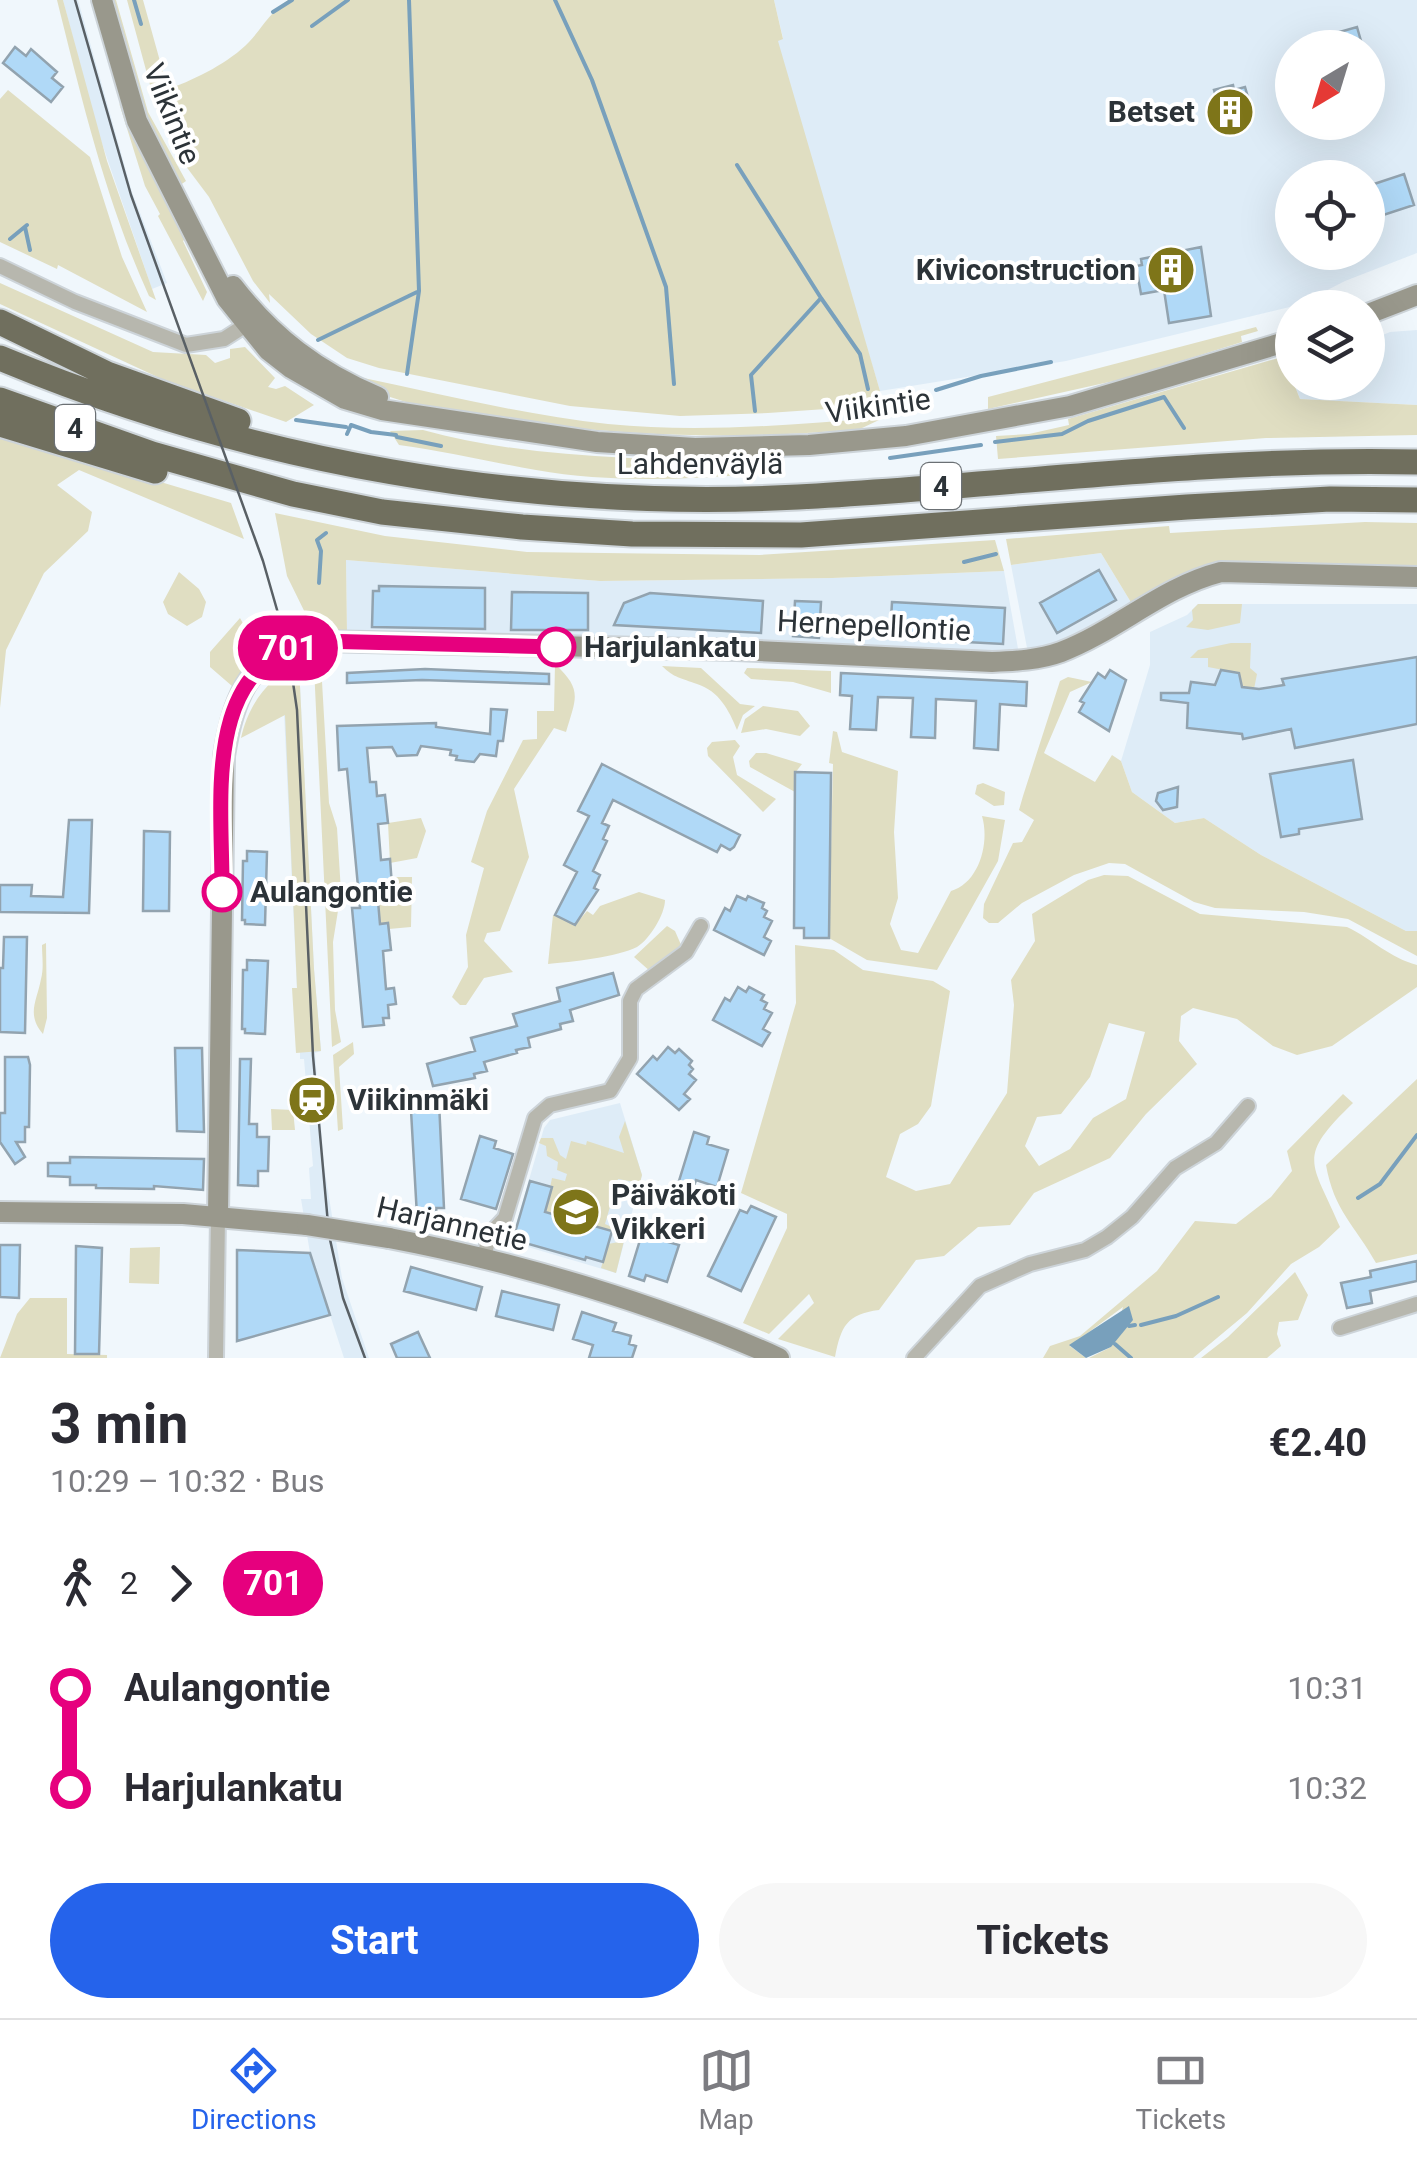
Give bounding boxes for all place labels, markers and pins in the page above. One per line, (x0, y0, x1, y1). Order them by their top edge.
building icon: Betset (1204, 86, 1256, 138)
place label: Betset (1108, 94, 1195, 129)
building icon: Kiviconstruction (1145, 244, 1197, 296)
place label: Kiviconstruction (916, 252, 1136, 287)
marker: Harjulankatu (537, 628, 575, 666)
place label: Harjulankatu (584, 629, 757, 664)
marker: Aulangontie (203, 873, 241, 911)
place label: Aulangontie (250, 874, 413, 909)
station icon: Viikinmäki (286, 1074, 338, 1126)
place label: Viikinmäki (347, 1082, 489, 1117)
place label: Päiväkoti Vikkeri (611, 1177, 736, 1246)
school or university icon: Päiväkoti Vikkeri (550, 1186, 602, 1238)

